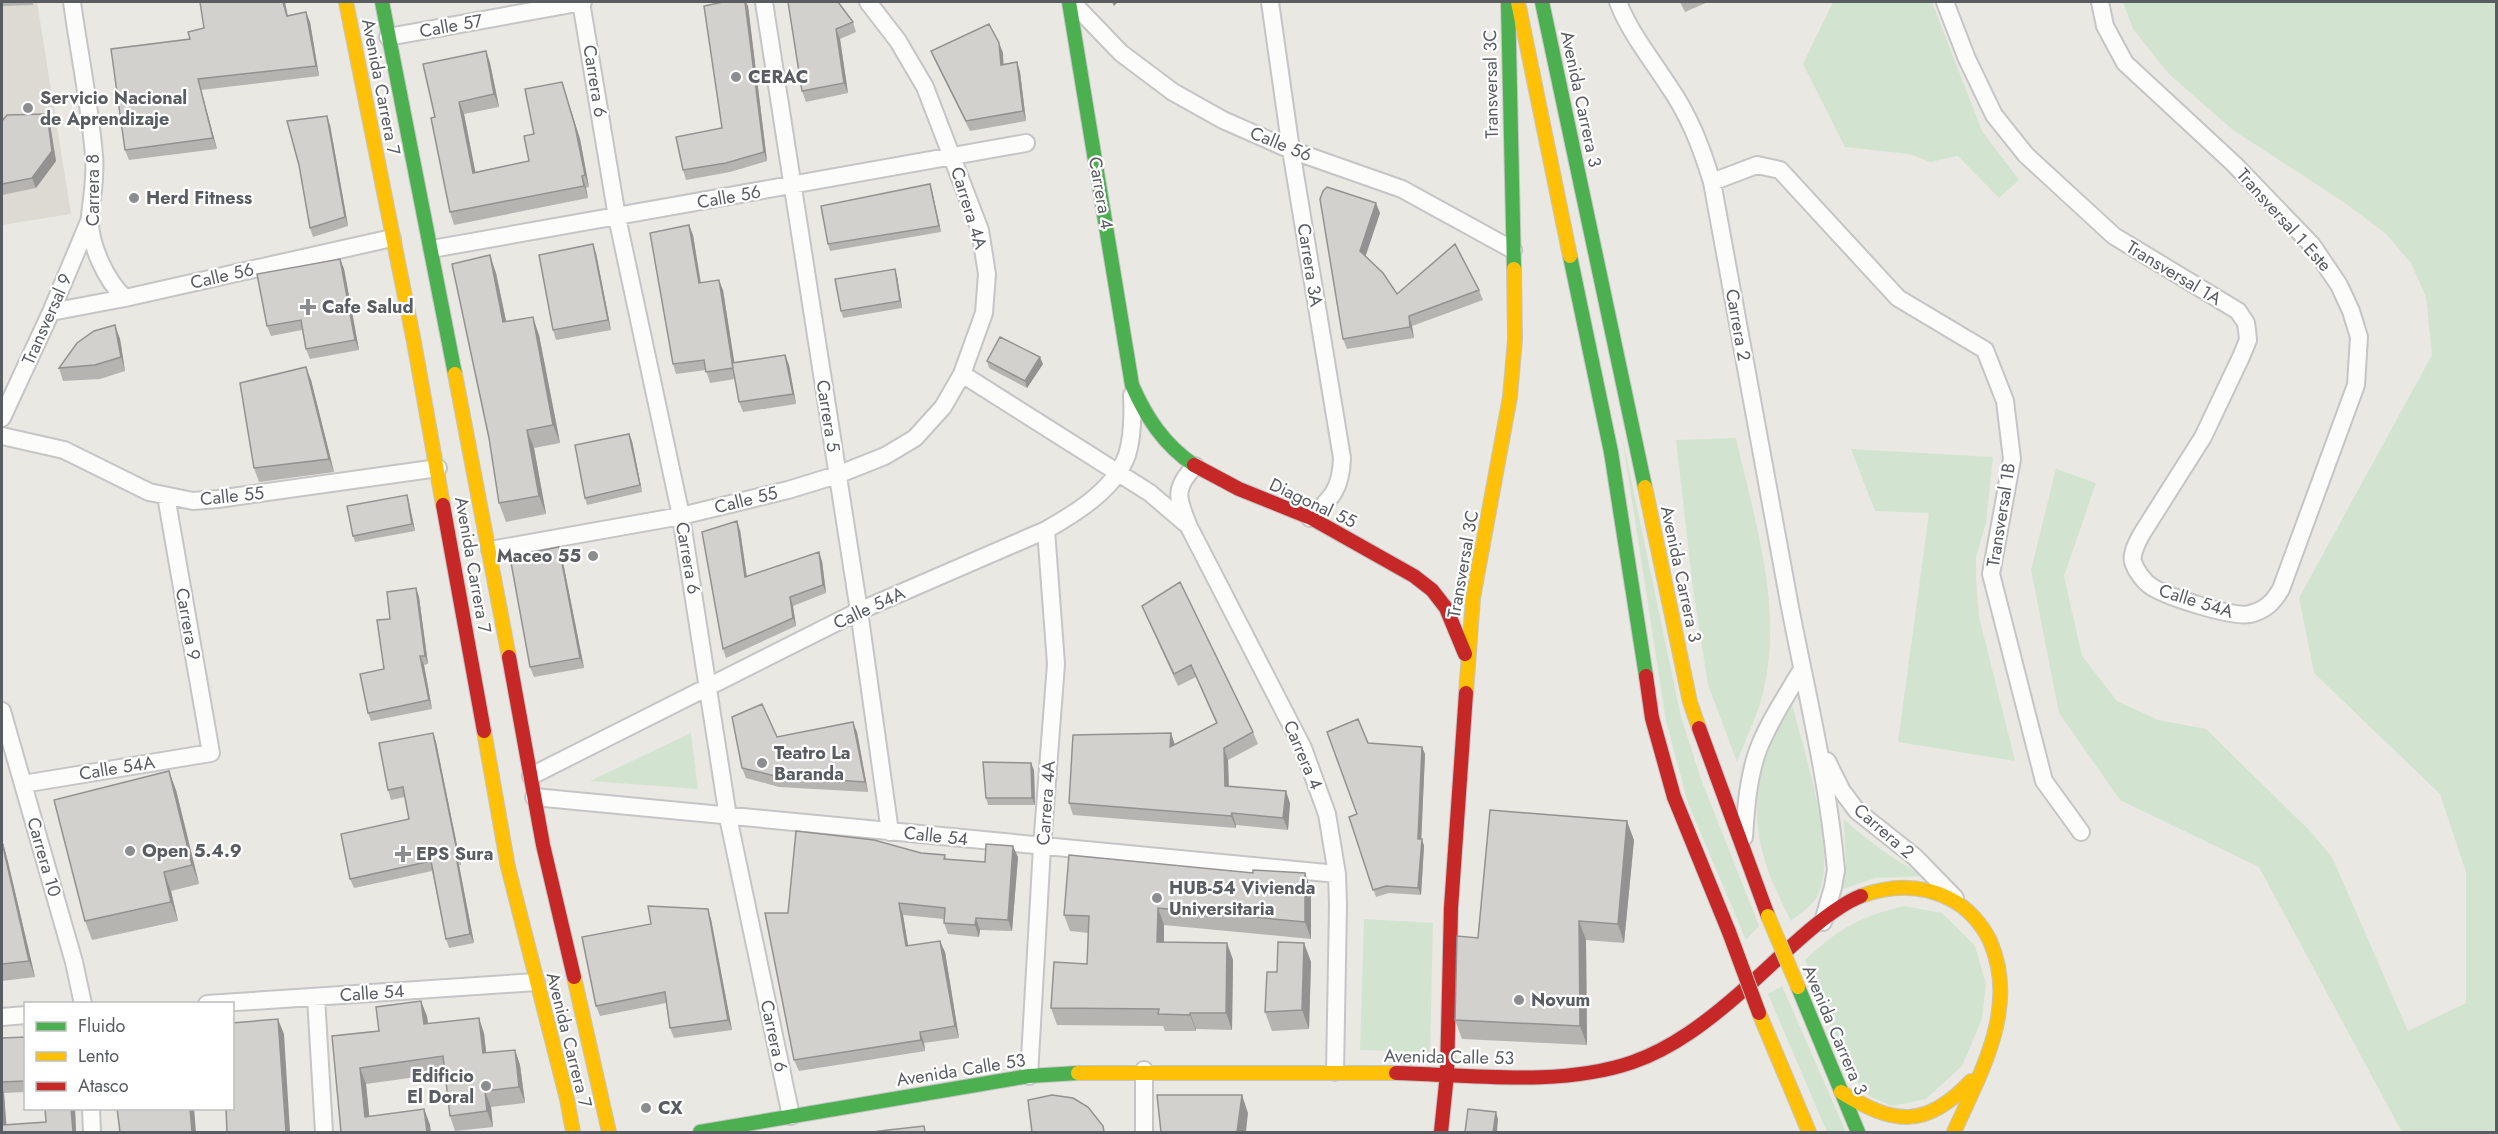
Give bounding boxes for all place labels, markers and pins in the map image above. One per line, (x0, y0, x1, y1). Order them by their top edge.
place label: CERAC (748, 64, 808, 90)
marker: CERAC (729, 70, 743, 84)
place label: Servicio Nacional de Aprendizaje (40, 85, 187, 132)
marker: Servicio Nacional de Aprendizaje (21, 101, 35, 115)
place label: Herd Fitness (146, 185, 252, 211)
marker: Herd Fitness (127, 191, 141, 205)
place label: Cafe Salud (322, 294, 414, 320)
marker: Cafe Salud (299, 298, 317, 316)
place label: Maceo 55 (497, 543, 581, 569)
marker: Maceo 55 (586, 549, 600, 563)
place label: Teatro La Baranda (774, 740, 850, 787)
marker: Teatro La Baranda (755, 756, 769, 770)
place label: Open 5.4.9 (142, 838, 242, 864)
place label: EPS Sura (416, 841, 493, 867)
marker: Open 5.4.9 (123, 844, 137, 858)
marker: EPS Sura (394, 845, 412, 863)
place label: HUB-54 Vivienda Universitaria (1169, 875, 1315, 922)
marker: HUB-54 Vivienda Universitaria (1150, 891, 1164, 905)
place label: Novum (1531, 987, 1590, 1013)
marker: Novum (1512, 993, 1526, 1007)
place label: Edificio El Doral (407, 1063, 474, 1110)
marker: Edificio El Doral (479, 1079, 493, 1093)
place label: CX (658, 1095, 683, 1121)
marker: CX (639, 1101, 653, 1115)

